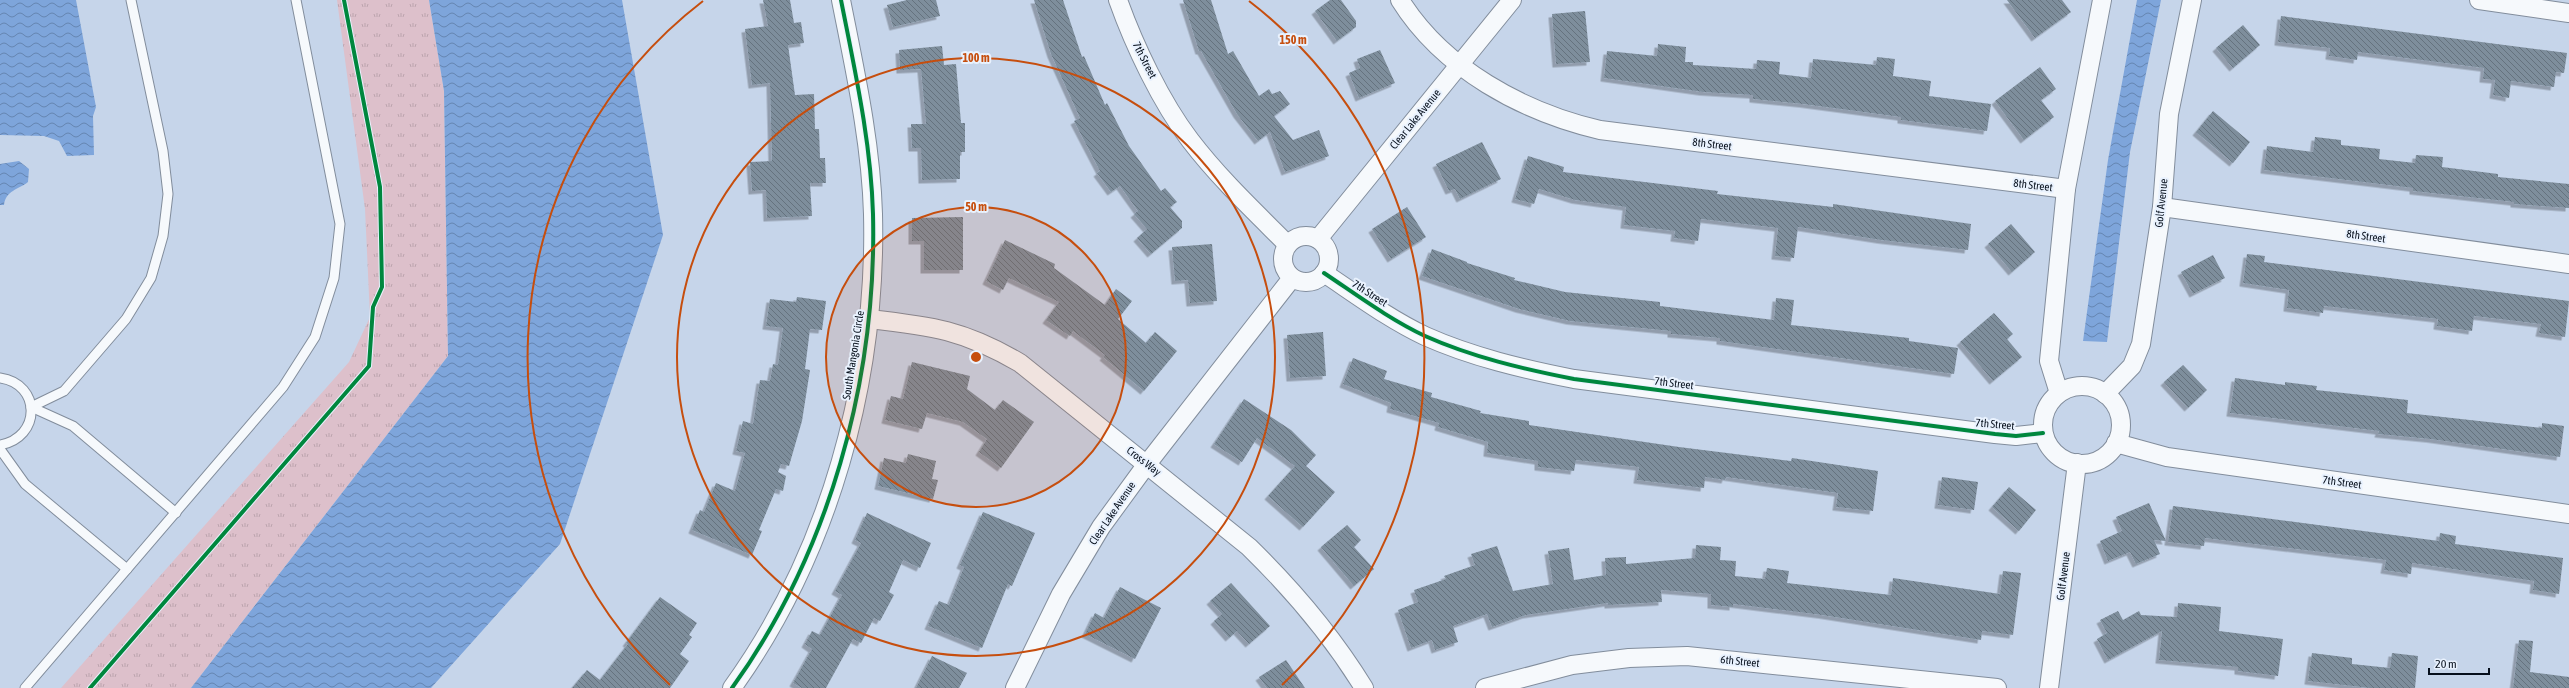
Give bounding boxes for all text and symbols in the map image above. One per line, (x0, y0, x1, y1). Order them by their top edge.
text: 150 m (1279, 33, 1307, 47)
street label: 7th Street (1131, 40, 1159, 80)
text: 100 m (962, 51, 990, 65)
street label: Clear Lake Avenue (1387, 87, 1443, 151)
street label: 8th Street (1692, 136, 1732, 152)
street label: 8th Street (2013, 177, 2053, 193)
street label: Golf Avenue (2152, 178, 2170, 228)
text: 50 m (965, 200, 987, 214)
street label: 8th Street (2346, 227, 2386, 245)
street label: 7th Street (1350, 277, 1390, 309)
street label: South Mangonia Circle (840, 310, 866, 400)
centre of rings (969, 350, 983, 364)
street label: 7th Street (1654, 375, 1694, 391)
street label: 7th Street (1975, 416, 2015, 432)
street label: Cross Way (1125, 444, 1164, 478)
street label: 7th Street (2322, 473, 2362, 491)
street label: Clear Lake Avenue (1086, 479, 1138, 547)
street label: Golf Avenue (2054, 551, 2072, 601)
scale bar (2429, 650, 2489, 676)
street label: 6th Street (1720, 653, 1760, 669)
text: 20 m (2435, 657, 2457, 671)

